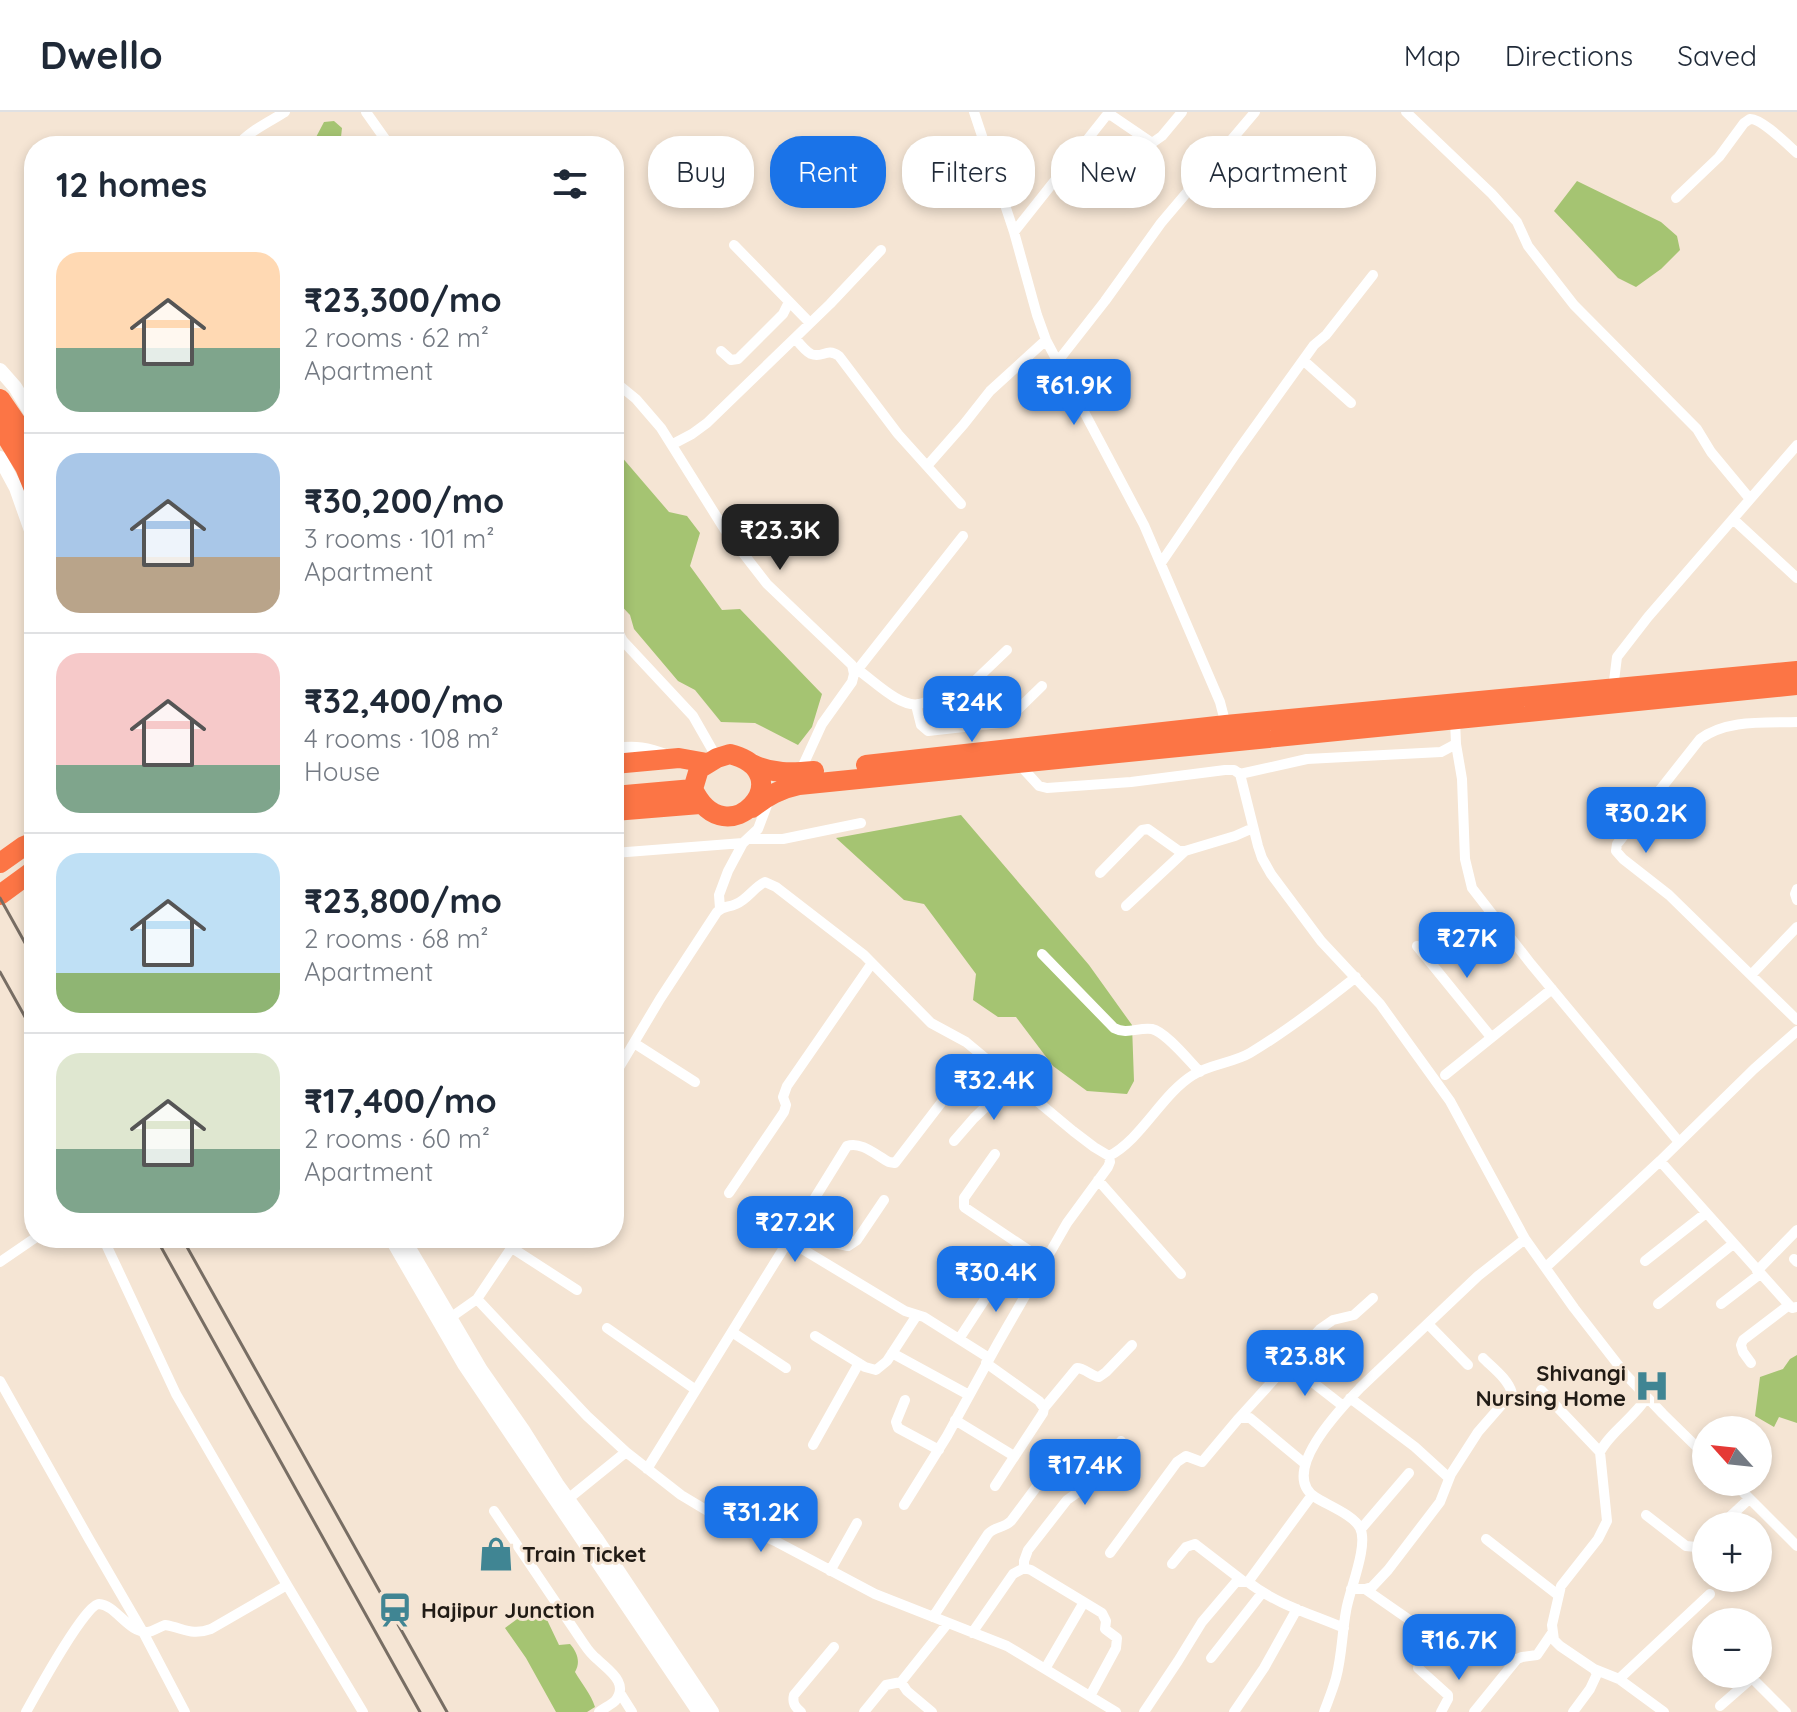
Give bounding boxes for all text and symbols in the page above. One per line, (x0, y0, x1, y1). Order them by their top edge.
text: Dwello (40, 31, 163, 79)
text: Map (1404, 38, 1461, 73)
text: Directions (1505, 38, 1633, 73)
text: Saved (1677, 38, 1757, 73)
chip: Buy (648, 136, 754, 208)
chip: Rent (770, 136, 886, 208)
chip: Filters (902, 136, 1035, 208)
chip: New (1051, 136, 1165, 208)
chip: Apartment (1181, 136, 1376, 208)
icon: filters (548, 162, 592, 206)
text: 12 homes (56, 163, 207, 206)
text: ₹23,300/mo (304, 278, 502, 321)
icon: home (120, 284, 216, 380)
text: 2 rooms · 62 m² (304, 321, 489, 354)
text: Apartment (304, 354, 433, 387)
pin: ₹61.9K (1009, 359, 1139, 427)
text: ₹61.9K (1036, 368, 1112, 401)
text: ₹30,200/mo (304, 479, 504, 522)
icon: home (120, 485, 216, 581)
pin: ₹23.3K (715, 504, 845, 572)
text: ₹23.3K (740, 513, 820, 546)
text: 3 rooms · 101 m² (304, 522, 495, 555)
text: Apartment (304, 555, 433, 588)
pin: ₹24K (925, 676, 1019, 744)
text: ₹32,400/mo (304, 679, 503, 722)
icon: home (120, 685, 216, 781)
text: ₹24K (941, 685, 1003, 718)
text: 4 rooms · 108 m² (304, 722, 499, 755)
text: House (304, 755, 380, 788)
pin: ₹30.2K (1581, 787, 1711, 855)
text: ₹30.2K (1605, 796, 1687, 829)
text: ₹23,800/mo (304, 879, 502, 922)
icon: home (120, 885, 216, 981)
pin: ₹27K (1420, 912, 1514, 980)
text: ₹27K (1437, 921, 1497, 954)
text: 2 rooms · 68 m² (304, 922, 489, 955)
text: Apartment (304, 955, 433, 988)
pin: ₹32.4K (929, 1054, 1059, 1122)
text: ₹32.4K (953, 1063, 1035, 1096)
text: ₹17,400/mo (304, 1079, 497, 1122)
icon: home (120, 1085, 216, 1181)
text: 2 rooms · 60 m² (304, 1122, 490, 1155)
text: Apartment (304, 1155, 433, 1188)
pin: ₹27.2K (730, 1196, 860, 1264)
text: ₹27.2K (755, 1205, 835, 1238)
pin: ₹30.4K (931, 1246, 1061, 1314)
text: ₹30.4K (955, 1255, 1037, 1288)
pin: ₹23.8K (1240, 1330, 1370, 1398)
text: ₹23.8K (1265, 1339, 1345, 1372)
place label: Shivangi Nursing Home (1475, 1359, 1626, 1412)
hospital icon: Shivangi Nursing Home (1633, 1367, 1671, 1405)
north arrow (1692, 1416, 1772, 1496)
map controls (1692, 1416, 1772, 1688)
pin: ₹17.4K (1020, 1439, 1150, 1507)
text: ₹17.4K (1048, 1448, 1122, 1481)
pin: ₹31.2K (696, 1486, 826, 1554)
text: ₹31.2K (723, 1495, 799, 1528)
button: + (1692, 1512, 1772, 1592)
shop icon: Train Ticket (477, 1535, 515, 1573)
place label: Train Ticket (522, 1540, 646, 1568)
station icon: Hajipur Junction (376, 1591, 414, 1629)
place label: Hajipur Junction (421, 1596, 595, 1624)
button: − (1692, 1608, 1772, 1688)
pin: ₹16.7K (1394, 1614, 1524, 1682)
text: ₹16.7K (1421, 1623, 1497, 1656)

